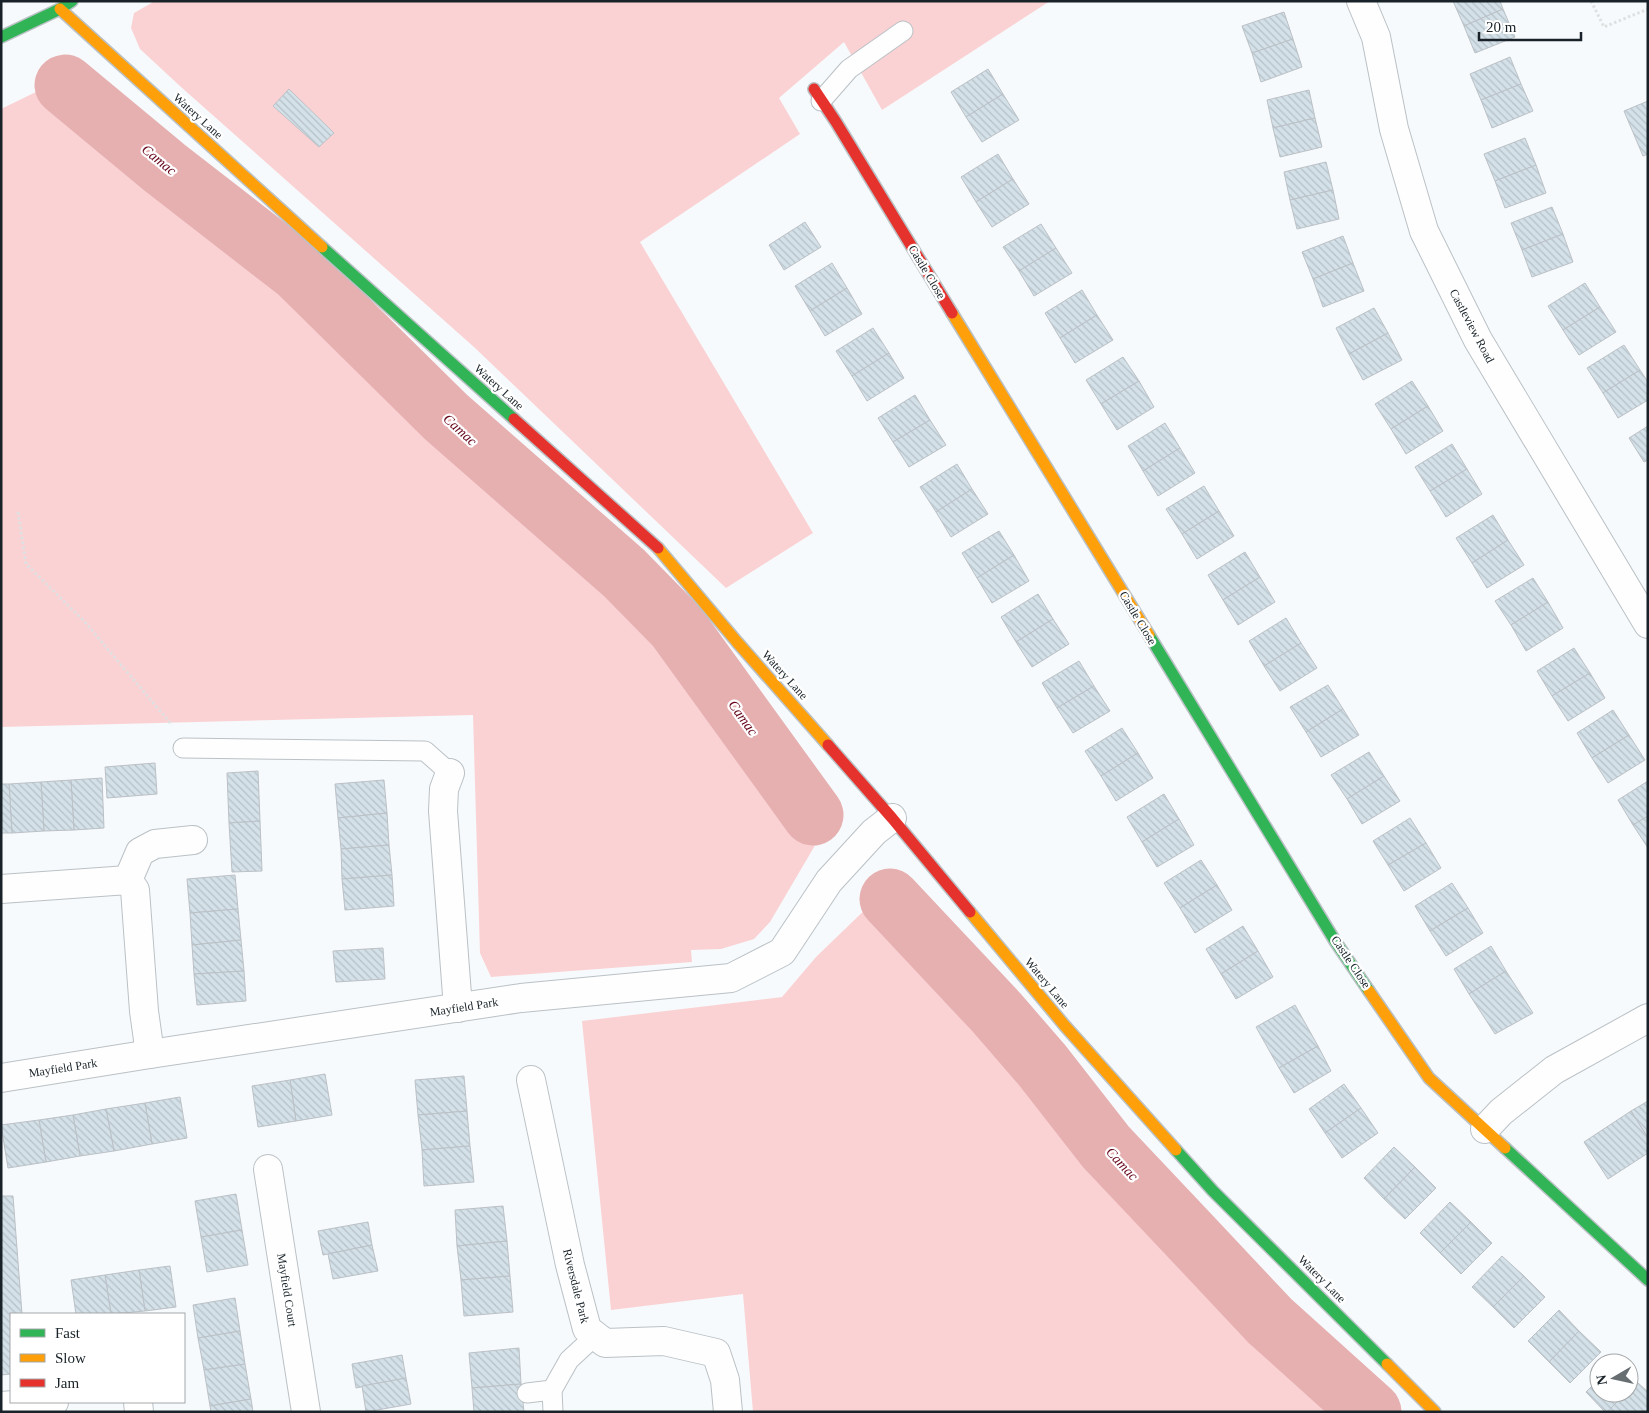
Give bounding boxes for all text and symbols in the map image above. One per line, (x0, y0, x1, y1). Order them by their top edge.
scale bar (1479, 10, 1582, 42)
text: 20 m (1486, 19, 1517, 35)
street label: Watery Lane (171, 90, 225, 142)
water label: Camac (139, 142, 180, 179)
street label: Castle Close (905, 243, 949, 301)
street label: Castleview Road (1447, 287, 1497, 365)
street label: Watery Lane (472, 361, 526, 413)
water label: Camac (440, 411, 480, 449)
street label: Castle Close (1116, 589, 1160, 647)
street label: Watery Lane (759, 648, 811, 702)
water label: Camac (725, 698, 761, 739)
street label: Castle Close (1328, 933, 1374, 991)
street label: Watery Lane (1022, 955, 1072, 1011)
street label: Mayfield Park (429, 995, 499, 1019)
street label: Mayfield Park (28, 1056, 98, 1080)
water label: Camac (1103, 1144, 1142, 1184)
street label: Riversdale Park (560, 1247, 592, 1325)
street label: Mayfield Court (274, 1252, 300, 1328)
street label: Watery Lane (1295, 1252, 1349, 1306)
legend (10, 1313, 185, 1403)
text: Fast (55, 1325, 81, 1341)
text: Slow (55, 1350, 86, 1366)
north arrow (1589, 1353, 1639, 1403)
text: N (1593, 1374, 1610, 1386)
text: Jam (55, 1375, 79, 1391)

